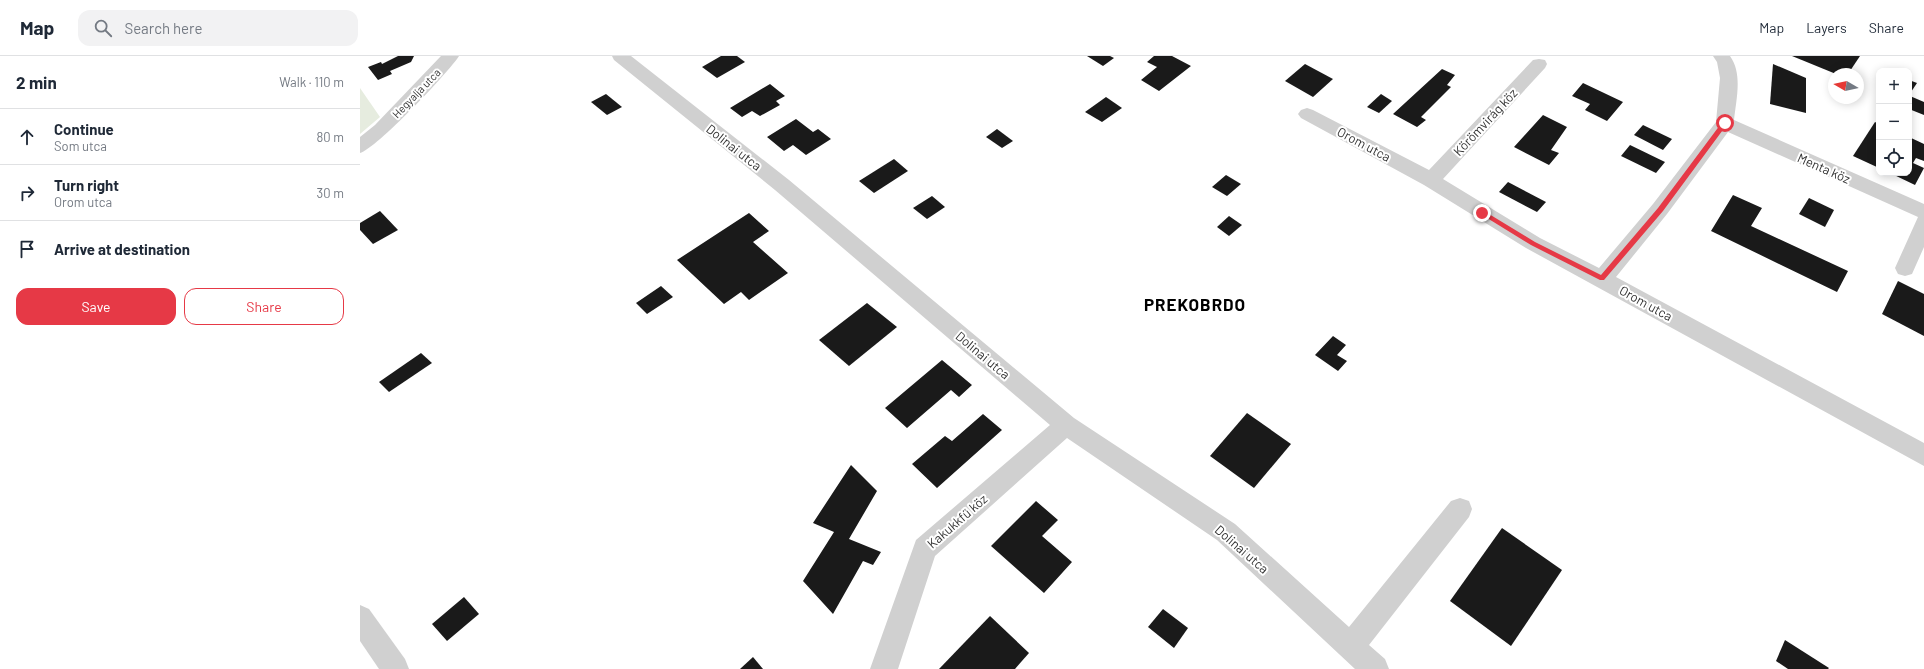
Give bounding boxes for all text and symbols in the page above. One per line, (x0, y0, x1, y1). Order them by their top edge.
search box (78, 10, 358, 46)
text: Map (20, 16, 54, 39)
icon: search (92, 17, 114, 39)
text: Search here (124, 19, 202, 37)
text: Map (1759, 19, 1784, 36)
text: Layers (1806, 19, 1847, 36)
text: Share (1869, 19, 1904, 36)
street label: Hegyalja utca (389, 66, 443, 120)
north arrow (1828, 68, 1864, 104)
map controls (1876, 68, 1912, 176)
button: + (1876, 68, 1912, 104)
text: 2 min (16, 72, 57, 92)
text: Walk · 110 m (279, 74, 344, 90)
street label: Körömvirág köz (1450, 85, 1520, 159)
button: − (1876, 104, 1912, 140)
route start (1716, 114, 1734, 132)
text: Continue (54, 120, 114, 138)
street label: Dolinai utca (703, 120, 765, 174)
street label: Orom utca (1335, 123, 1393, 165)
icon: ahead (16, 126, 38, 148)
text: 80 m (317, 129, 344, 145)
text: Som utca (54, 138, 107, 154)
button: locate (1876, 140, 1912, 176)
street label: Menta köz (1795, 149, 1853, 187)
text: Turn right (54, 176, 119, 194)
icon: right (16, 182, 38, 204)
text: 30 m (317, 185, 344, 201)
text: Orom utca (54, 194, 112, 210)
route end (1473, 204, 1491, 222)
icon: arrive (16, 238, 38, 260)
text: Arrive at destination (54, 240, 190, 258)
street label: Orom utca (1617, 282, 1675, 324)
button: Save (16, 288, 176, 325)
button: Share (184, 288, 344, 325)
district label: PREKOBRDO (1144, 294, 1246, 314)
street label: Dolinai utca (953, 328, 1013, 382)
street label: Kakukkfű köz (924, 490, 990, 551)
street label: Dolinai utca (1212, 521, 1272, 577)

